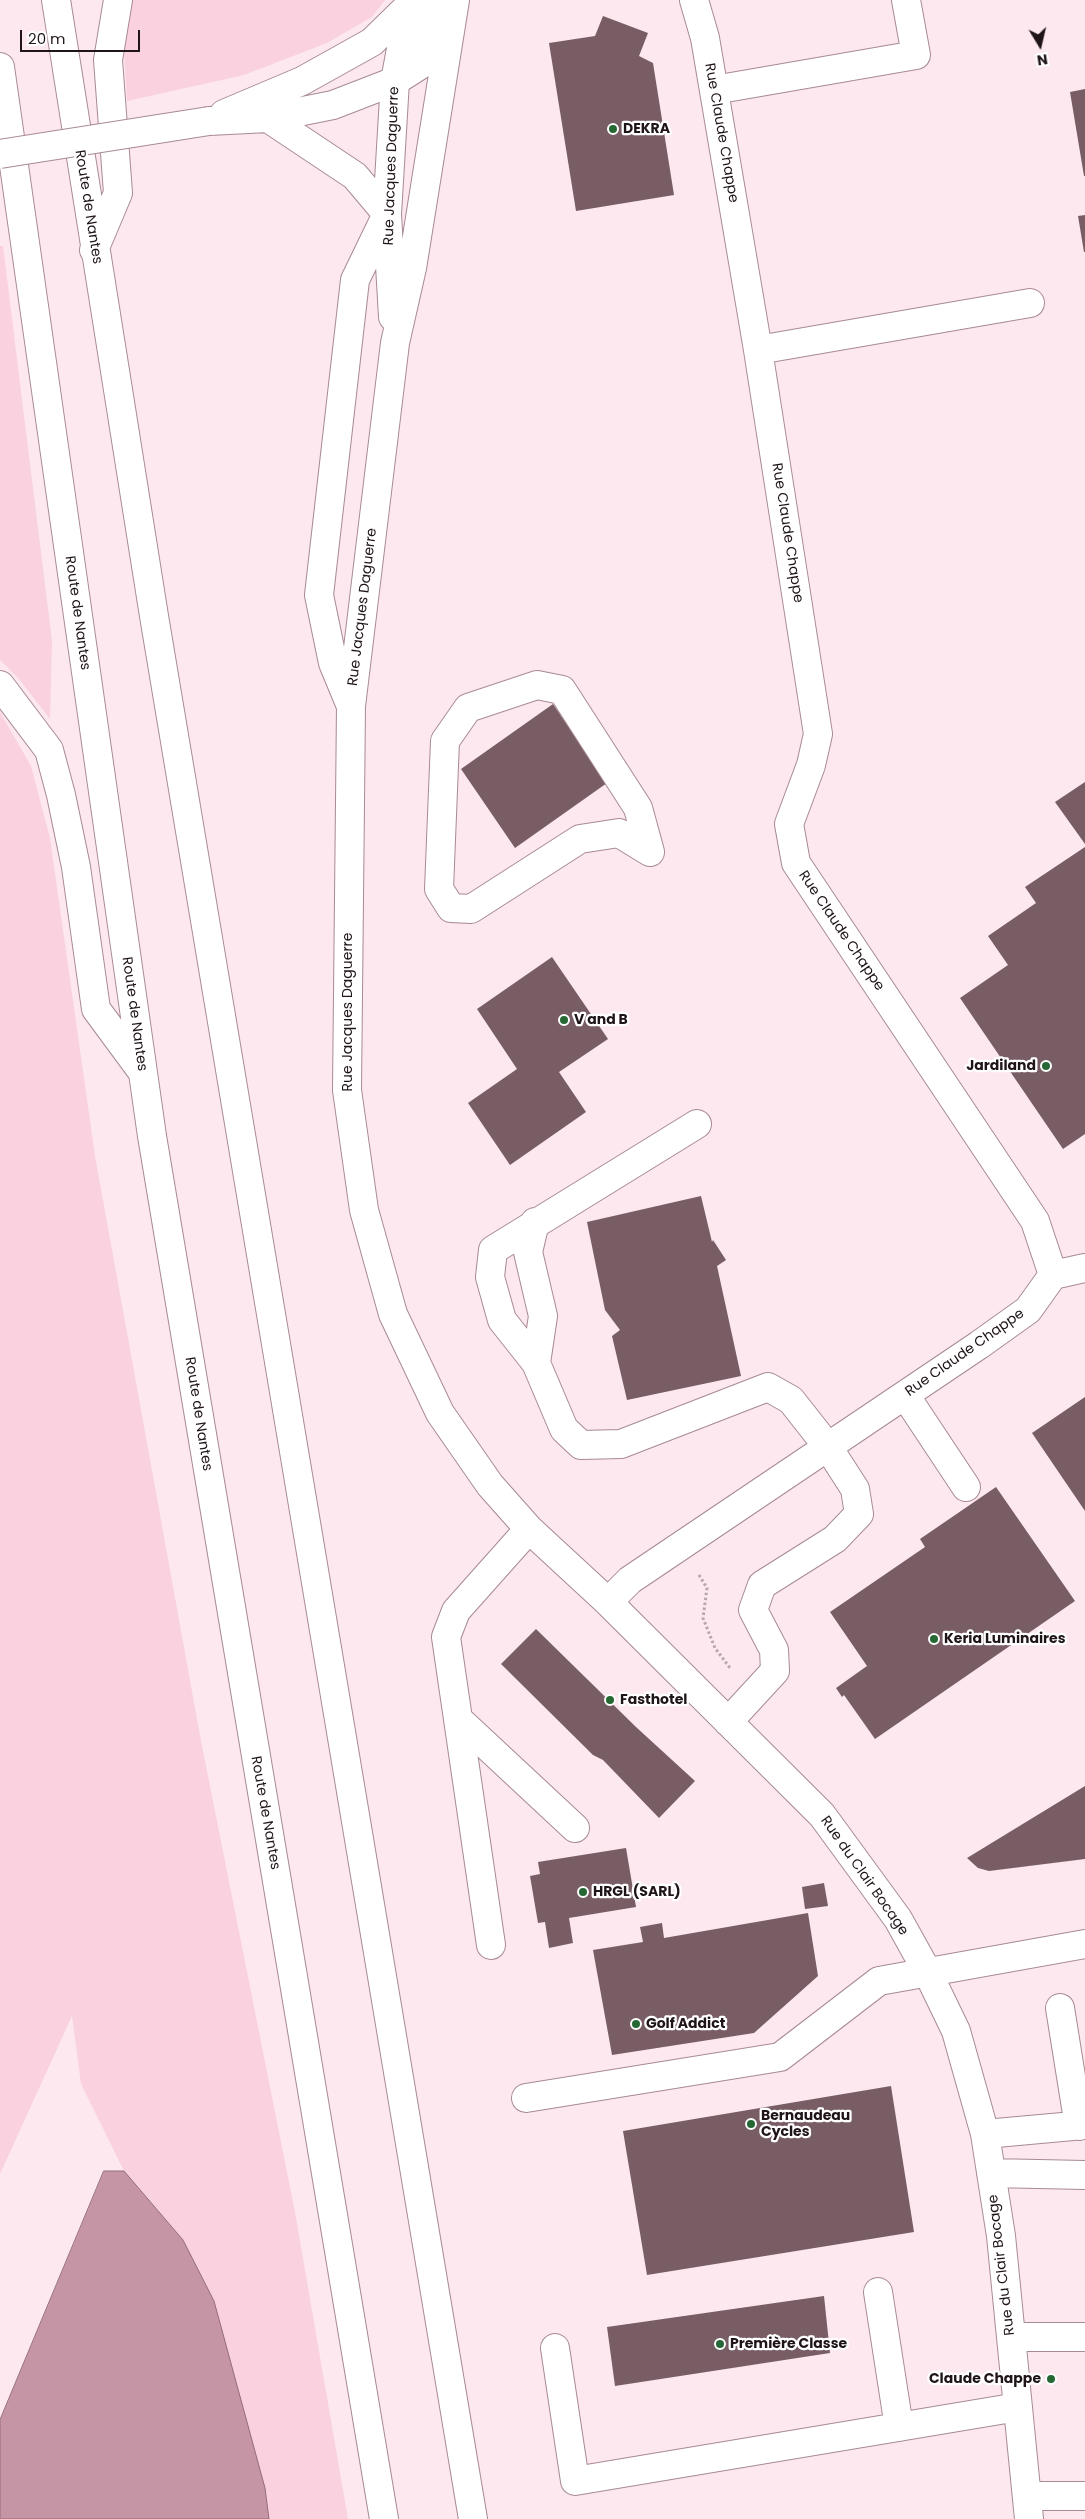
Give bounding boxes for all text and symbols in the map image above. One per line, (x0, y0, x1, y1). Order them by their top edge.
scale bar (22, 20, 142, 52)
north arrow (1015, 20, 1065, 70)
text: 20 m (28, 28, 66, 49)
text: N (1036, 49, 1049, 71)
street label: Rue Claude Chappe (700, 62, 742, 204)
street label: Rue Jacques Daguerre (381, 86, 403, 246)
place label: DEKRA (623, 121, 670, 137)
marker: DEKRA (607, 123, 619, 135)
street label: Route de Nantes (71, 149, 105, 265)
street label: Rue Claude Chappe (768, 462, 806, 604)
street label: Rue Jacques Daguerre (345, 527, 381, 687)
street label: Route de Nantes (61, 555, 93, 671)
street label: Rue Claude Chappe (795, 868, 887, 994)
street label: Rue Jacques Daguerre (340, 932, 356, 1092)
street label: Route de Nantes (118, 956, 150, 1072)
place label: V and B (574, 1012, 628, 1028)
marker: V and B (558, 1014, 570, 1026)
place label: Jardiland (966, 1058, 1036, 1074)
marker: Jardiland (1040, 1060, 1052, 1072)
street label: Rue Claude Chappe (902, 1306, 1028, 1400)
street label: Route de Nantes (181, 1356, 215, 1472)
place label: Keria Luminaires (944, 1631, 1066, 1647)
marker: Keria Luminaires (928, 1633, 940, 1645)
place label: Fasthotel (620, 1692, 687, 1708)
marker: Fasthotel (604, 1694, 616, 1706)
street label: Route de Nantes (247, 1755, 283, 1871)
street label: Rue du Clair Bocage (816, 1813, 912, 1939)
place label: HRGL (SARL) (593, 1884, 681, 1900)
marker: HRGL (SARL) (577, 1886, 589, 1898)
place label: Golf Addict (646, 2016, 725, 2032)
marker: Golf Addict (630, 2018, 642, 2030)
place label: Bernaudeau Cycles (761, 2108, 850, 2140)
marker: Bernaudeau Cycles (745, 2118, 757, 2130)
street label: Rue du Clair Bocage (985, 2194, 1019, 2336)
place label: Première Classe (730, 2336, 847, 2352)
marker: Première Classe (714, 2338, 726, 2350)
place label: Claude Chappe (929, 2371, 1041, 2387)
marker: Claude Chappe (1045, 2373, 1057, 2385)

